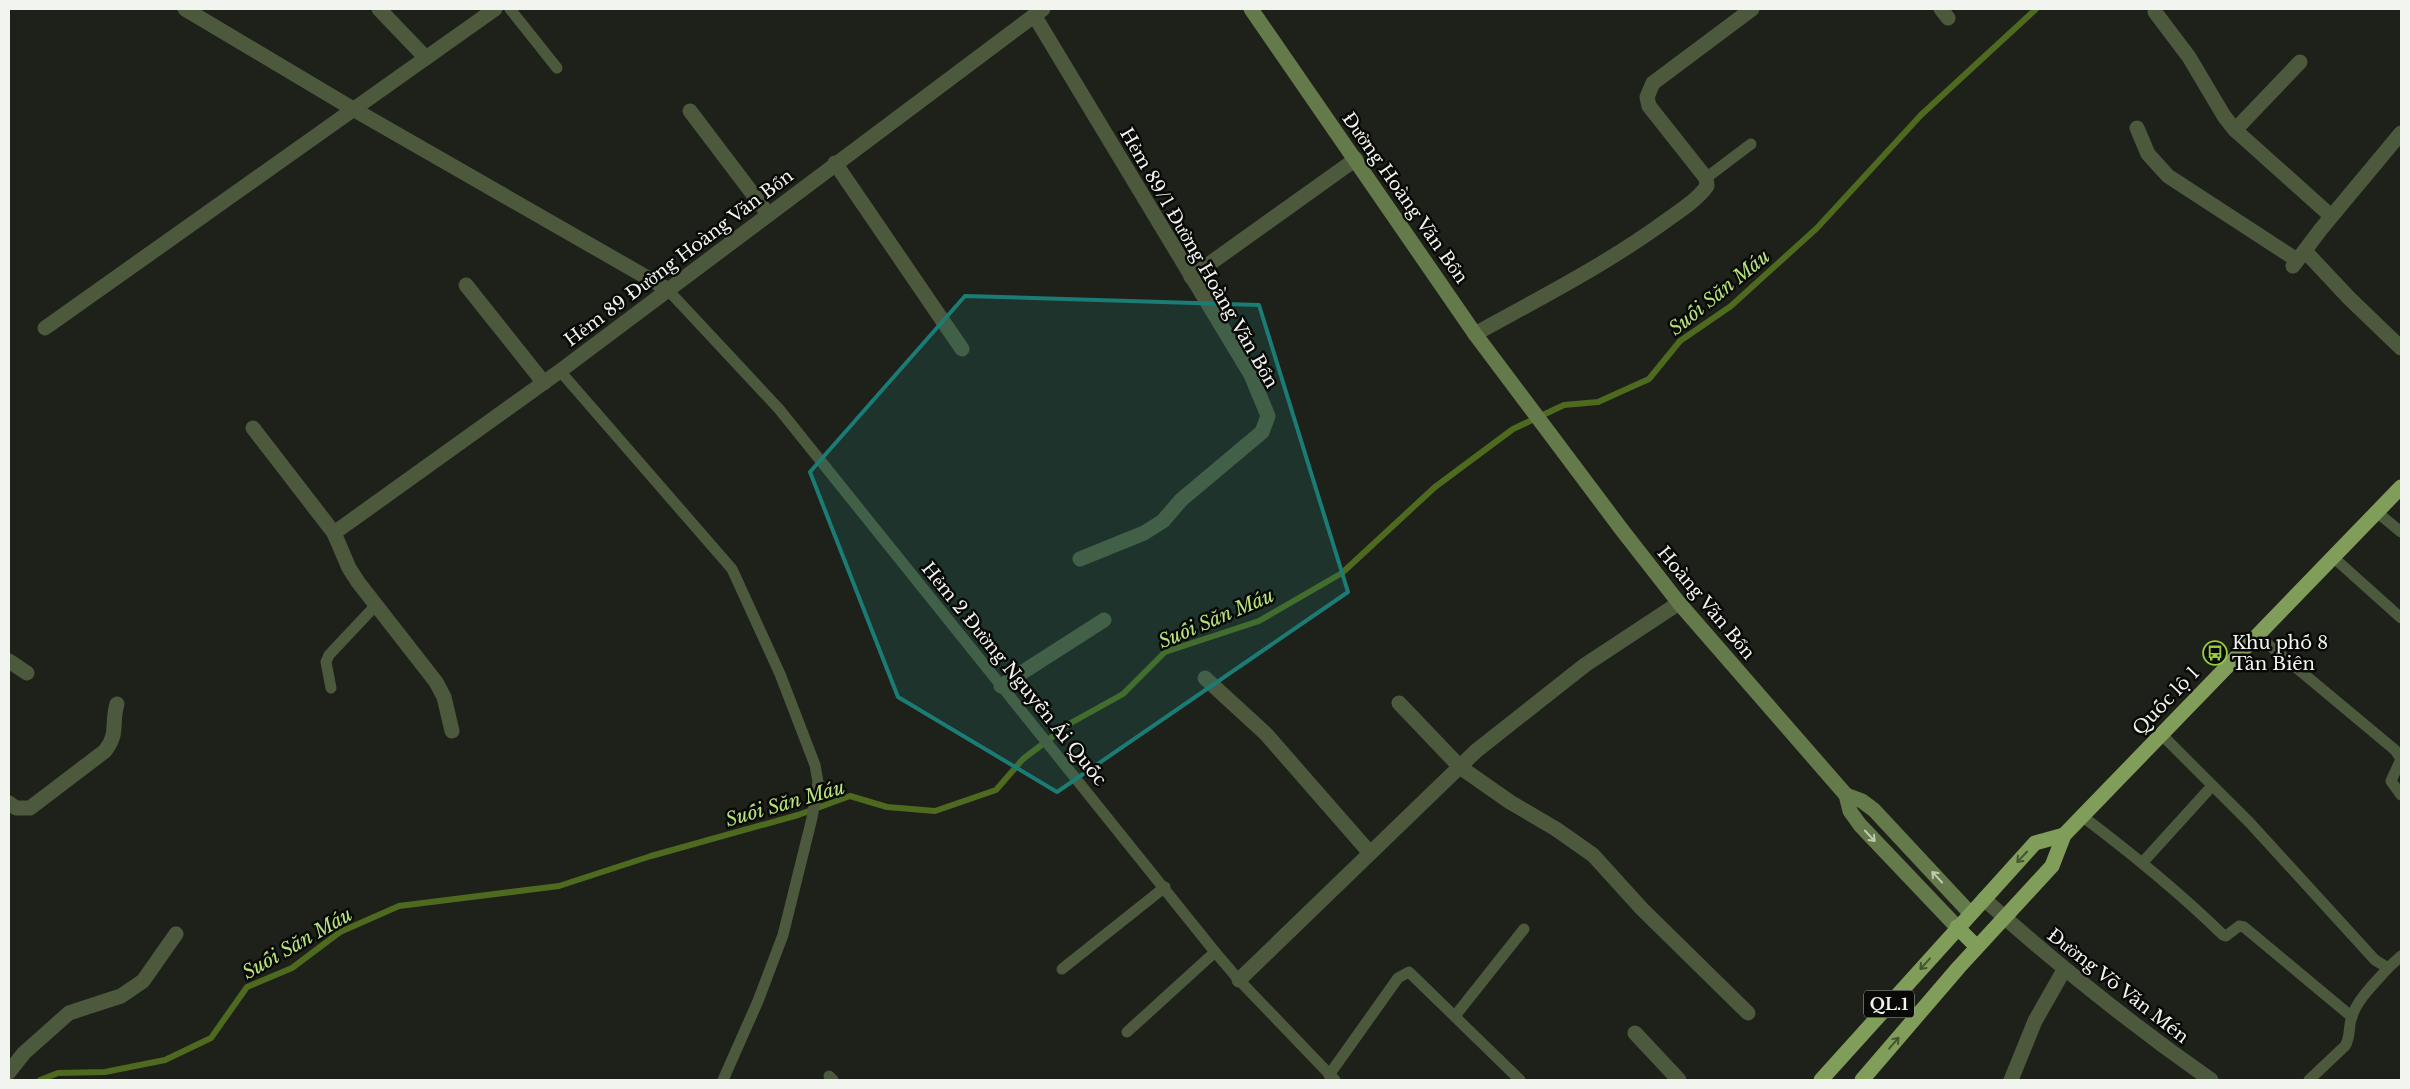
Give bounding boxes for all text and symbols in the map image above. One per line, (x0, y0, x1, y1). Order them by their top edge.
street label: Đường Hoàng Văn Bổn (1338, 108, 1472, 288)
street label: Hẻm 89/1 Đường Hoàng Văn Bổn (1115, 124, 1283, 392)
street label: Hẻm 89 Đường Hoàng Văn Bổn (560, 165, 798, 351)
water label: Suối Săn Máu (1664, 245, 1774, 340)
street label: Hoàng Văn Bổn (1652, 542, 1760, 664)
street label: Hẻm 2 Đường Nguyễn Ái Quốc (917, 557, 1112, 790)
water label: Suối Săn Máu (1155, 584, 1277, 653)
place label: Khu phố 8 Tân Biên (2232, 632, 2328, 675)
bus stop icon: Khu phố 8 Tân Biên (2202, 640, 2228, 666)
street label: Quốc lộ 1 (2128, 662, 2204, 740)
water label: Suối Săn Máu (723, 775, 847, 831)
one-way arrow (1864, 830, 1876, 843)
one-way arrow (2016, 850, 2028, 863)
one-way arrow (1931, 871, 1943, 884)
water label: Suối Săn Máu (238, 903, 356, 984)
street label: Đường Võ Văn Mén (2043, 924, 2193, 1048)
one-way arrow (1919, 957, 1930, 970)
road number: QL.1 (1864, 991, 1914, 1018)
one-way arrow (1888, 1037, 1899, 1050)

